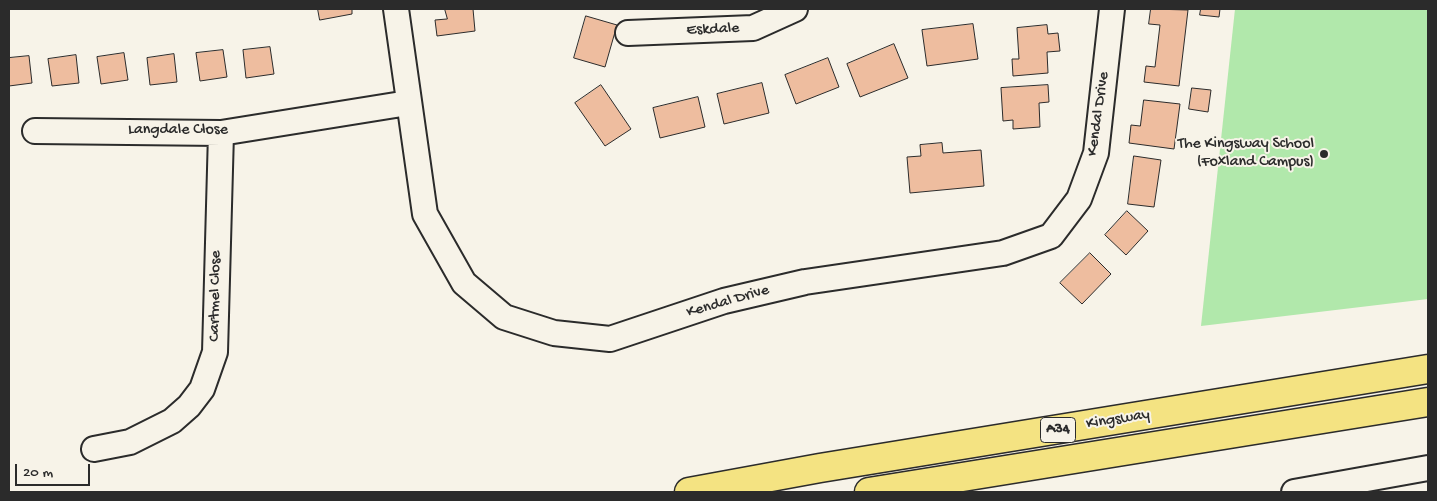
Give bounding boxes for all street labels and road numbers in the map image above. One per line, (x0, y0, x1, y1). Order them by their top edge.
street label: Eskdale (686, 19, 740, 41)
street label: Kendal Drive (1084, 71, 1114, 157)
street label: Langdale Close (128, 121, 228, 141)
street label: Cartmel Close (206, 250, 226, 342)
street label: Kendal Drive (684, 281, 772, 323)
street label: Kingsway (1085, 406, 1151, 434)
road number: A34 (1040, 418, 1076, 442)

